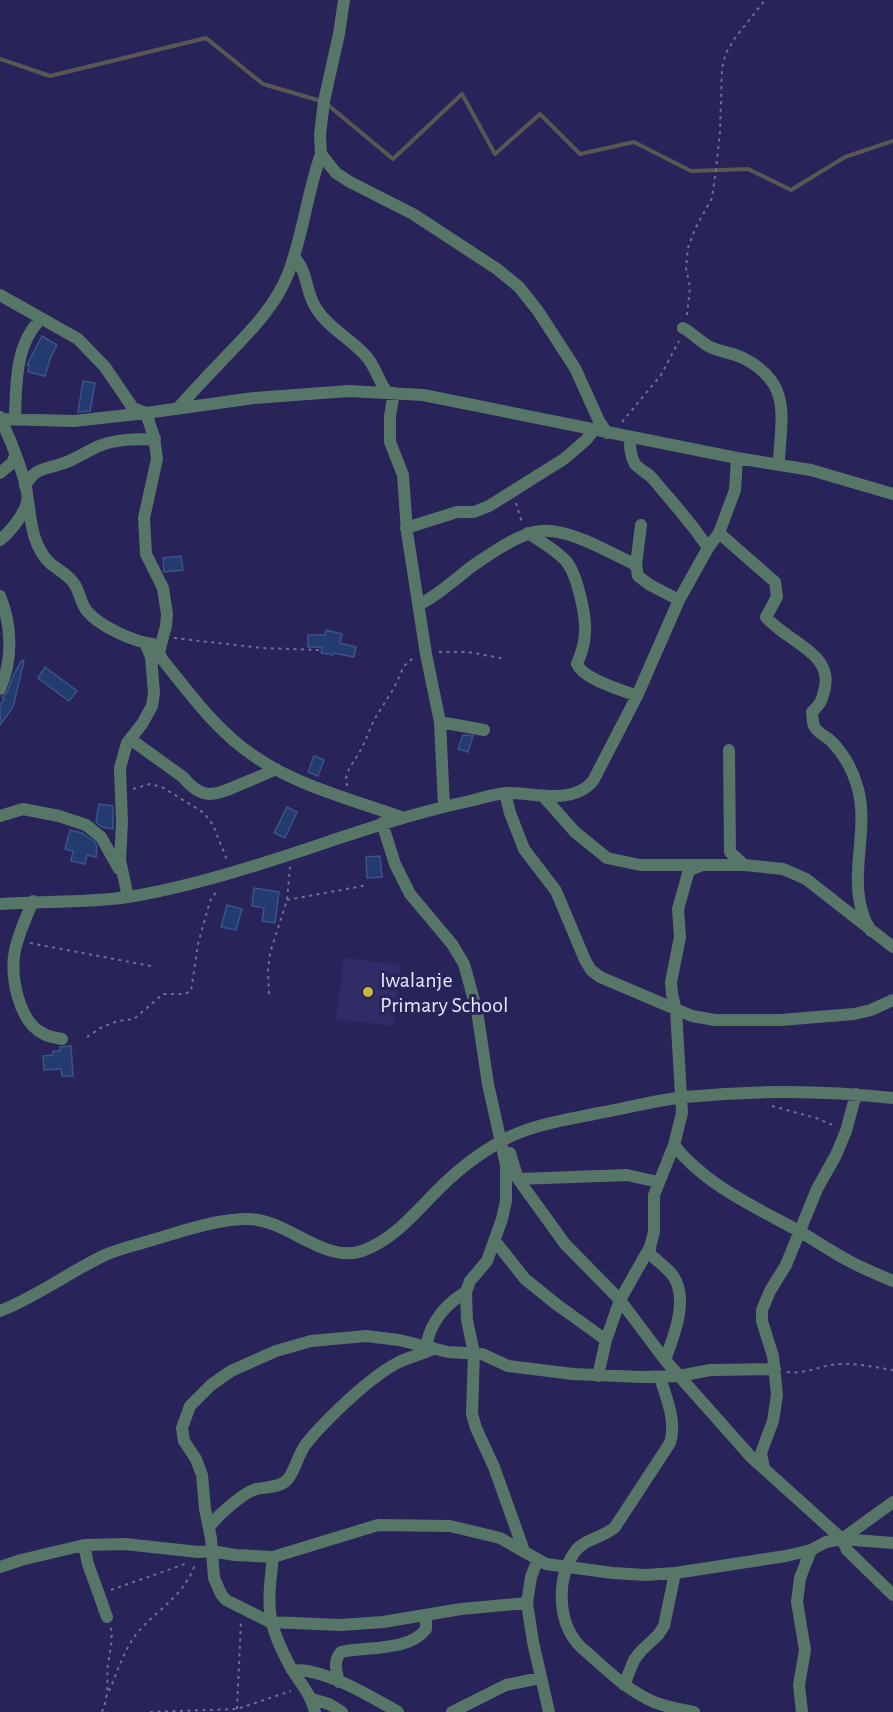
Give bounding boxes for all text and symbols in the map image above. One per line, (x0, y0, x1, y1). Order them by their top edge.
place label: Iwalanje Primary School (380, 969, 508, 1016)
marker: Iwalanje Primary School (361, 985, 375, 999)

